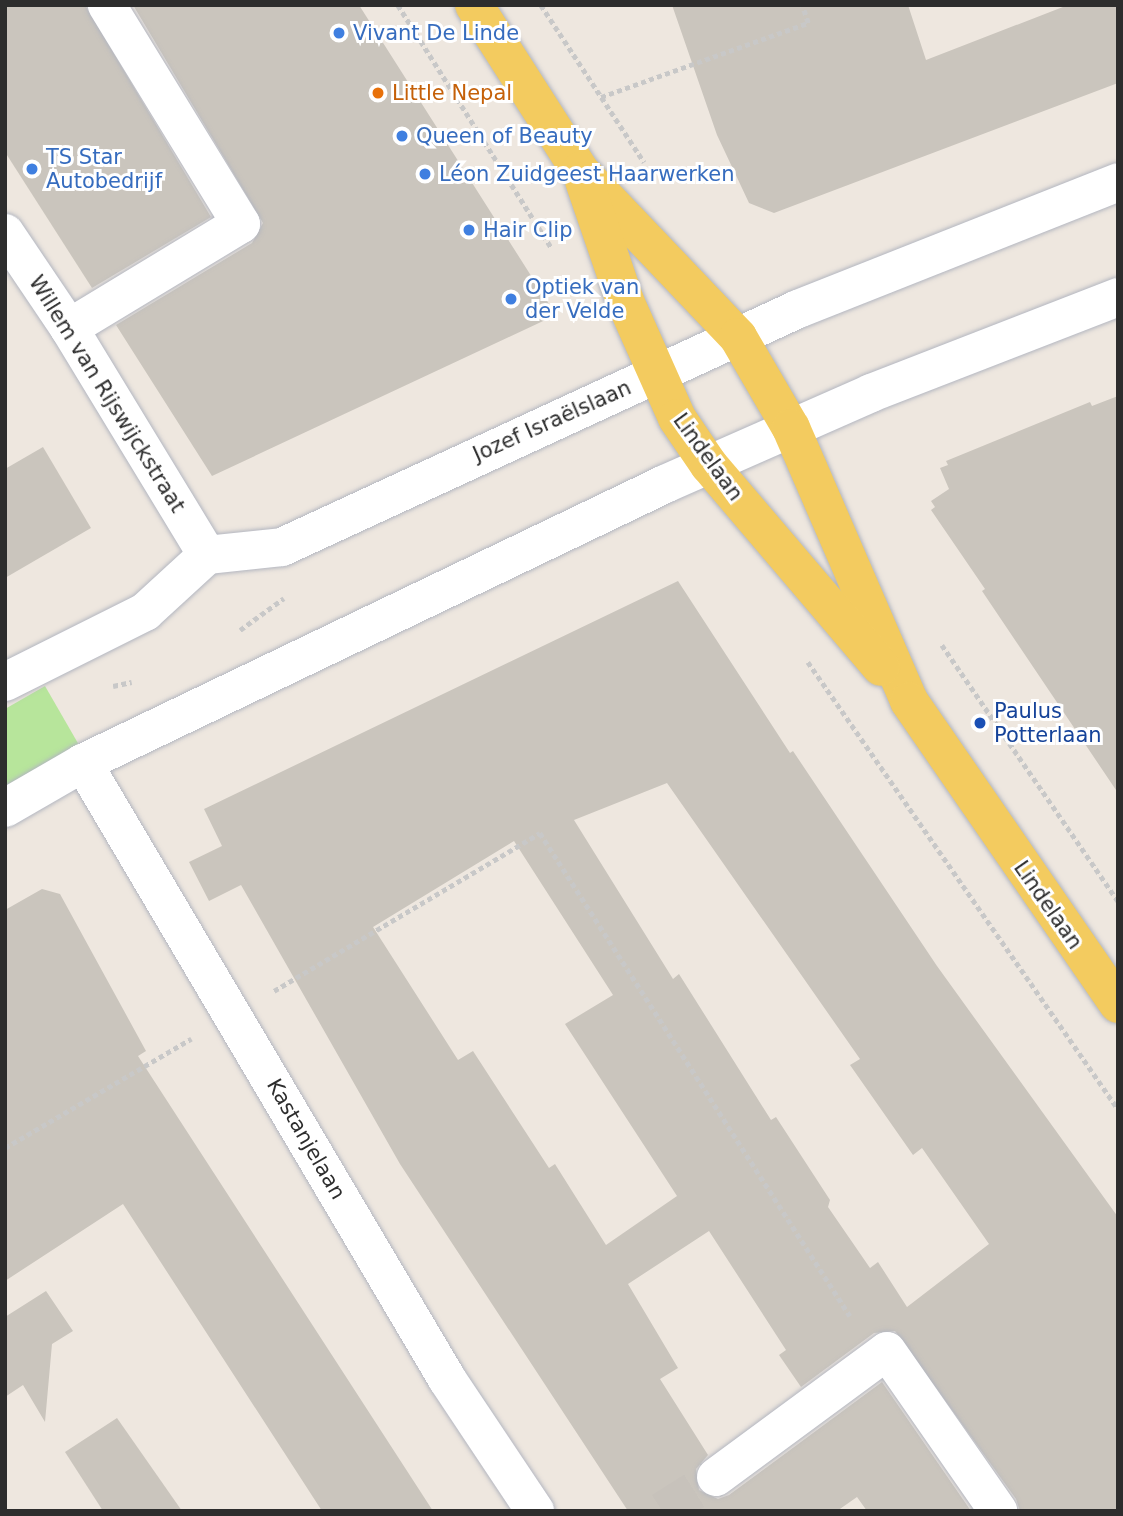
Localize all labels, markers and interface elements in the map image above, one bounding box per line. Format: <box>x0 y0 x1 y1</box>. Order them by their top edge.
place label: Vivant De Linde <box>353 20 519 46</box>
marker: Vivant De Linde <box>331 25 347 41</box>
place label: Little Nepal <box>392 80 512 106</box>
marker: Little Nepal <box>370 85 386 101</box>
place label: Queen of Beauty <box>416 123 593 149</box>
marker: Queen of Beauty <box>394 128 410 144</box>
place label: TS Star Autobedrijf <box>46 144 162 194</box>
marker: TS Star Autobedrijf <box>24 161 40 177</box>
place label: Léon Zuidgeest Haarwerken <box>439 161 734 187</box>
marker: Léon Zuidgeest Haarwerken <box>417 166 433 182</box>
place label: Hair Clip <box>483 217 572 243</box>
marker: Hair Clip <box>461 222 477 238</box>
street label: Willem van Rijswijckstraat <box>24 271 190 517</box>
place label: Optiek van der Velde <box>525 274 639 324</box>
marker: Optiek van der Velde <box>503 291 519 307</box>
street label: Jozef Israëlslaan <box>469 375 635 467</box>
street label: Lindelaan <box>668 408 748 506</box>
place label: Paulus Potterlaan <box>994 698 1102 748</box>
marker: Paulus Potterlaan <box>972 715 988 731</box>
street label: Lindelaan <box>1008 856 1088 954</box>
street label: Kastanjelaan <box>261 1074 351 1204</box>

